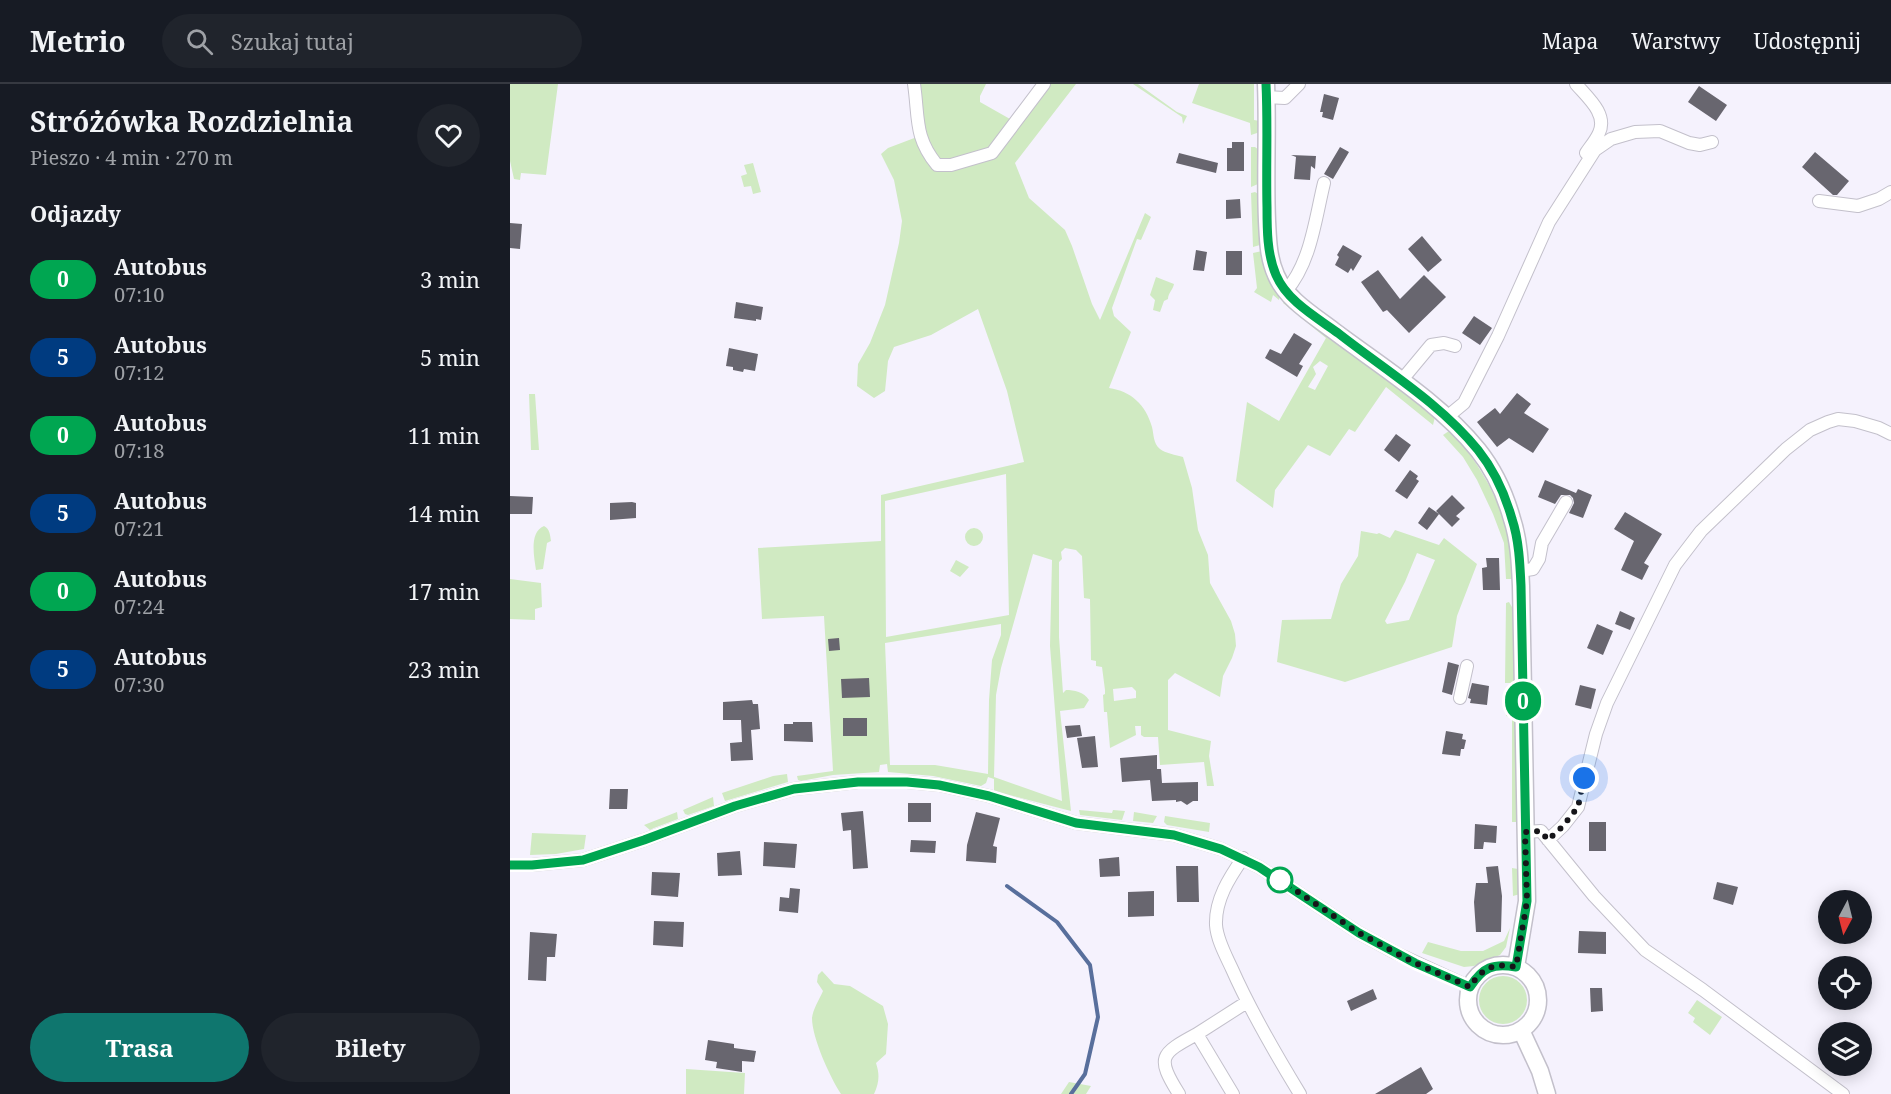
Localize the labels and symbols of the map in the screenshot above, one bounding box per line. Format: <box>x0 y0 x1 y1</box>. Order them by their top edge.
line badge: 0 <box>1504 682 1542 720</box>
your location <box>1569 763 1599 793</box>
unlabelled marker <box>1267 867 1293 893</box>
north arrow <box>1818 890 1872 944</box>

